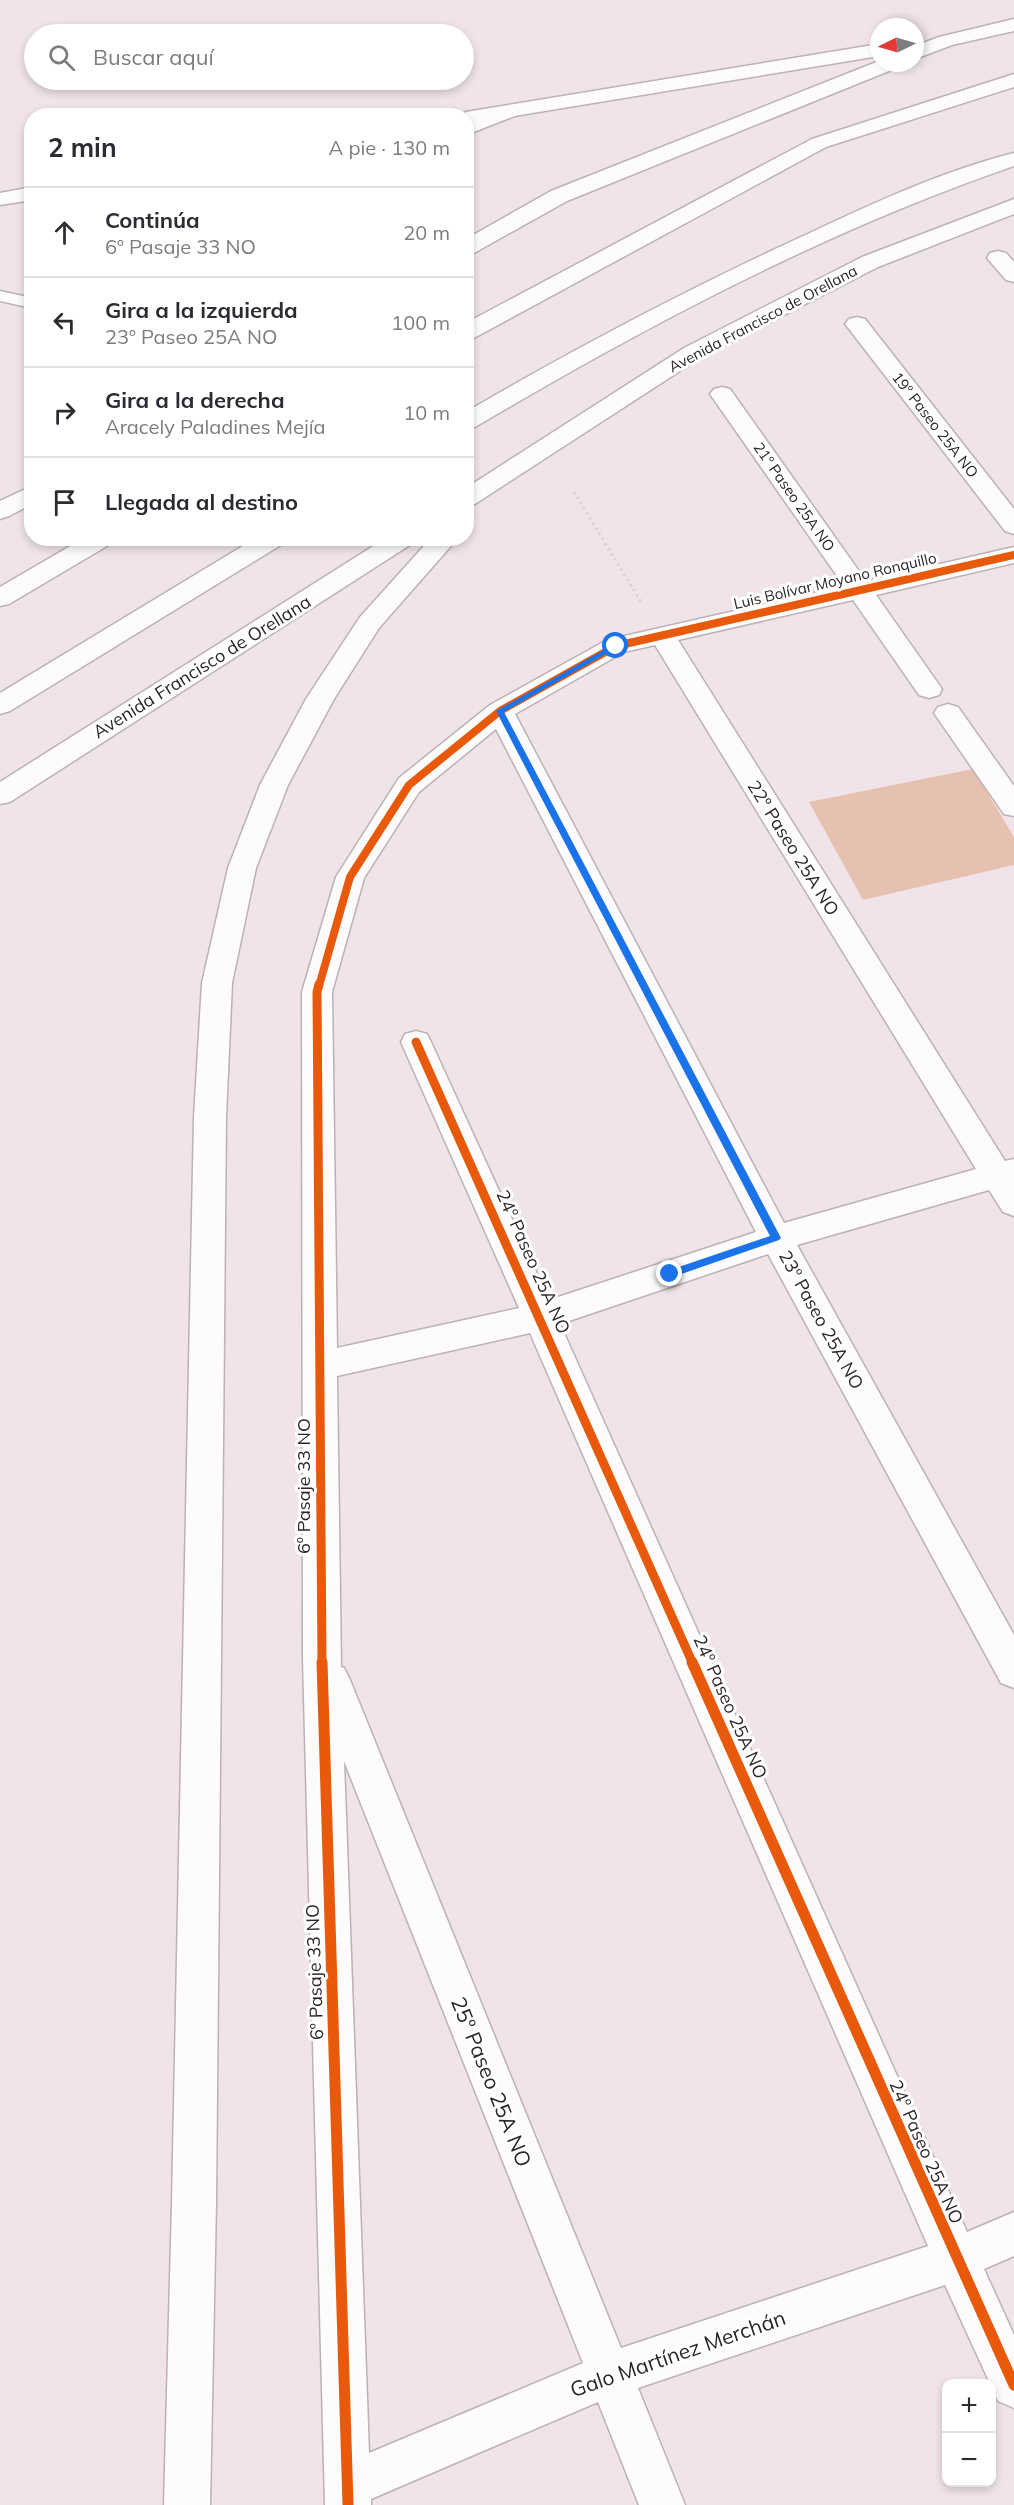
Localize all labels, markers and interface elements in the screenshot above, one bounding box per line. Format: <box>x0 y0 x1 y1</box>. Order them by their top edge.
north arrow <box>870 18 924 72</box>
search box <box>24 24 474 90</box>
icon: search <box>45 41 78 74</box>
text: Buscar aquí <box>93 43 214 71</box>
text: 2 min <box>48 131 117 164</box>
text: A pie · 130 m <box>329 135 450 160</box>
text: Continúa <box>105 206 200 234</box>
icon: ahead <box>48 216 81 249</box>
text: 20 m <box>403 220 450 245</box>
text: 6º Pasaje 33 NO <box>105 234 256 259</box>
street label: Avenida Francisco de Orellana <box>665 261 860 376</box>
text: Gira a la izquierda <box>105 296 298 324</box>
icon: left <box>48 306 81 339</box>
text: 100 m <box>391 310 450 335</box>
text: 23º Paseo 25A NO <box>105 324 277 349</box>
street label: 19º Paseo 25A NO <box>888 368 983 481</box>
text: Gira a la derecha <box>105 386 285 414</box>
icon: right <box>48 396 81 429</box>
text: 10 m <box>403 400 450 425</box>
text: Aracely Paladines Mejía <box>105 414 325 439</box>
street label: 21º Paseo 25A NO <box>750 438 839 555</box>
icon: arrive <box>48 486 81 519</box>
text: Llegada al destino <box>105 488 298 516</box>
street label: Luis Bolívar Moyano Ronquillo <box>732 548 938 613</box>
street label: Avenida Francisco de Orellana <box>88 590 315 743</box>
route start <box>602 632 628 658</box>
street label: 22º Paseo 25A NO <box>743 776 844 920</box>
street label: 24º Paseo 25A NO <box>491 1186 576 1337</box>
street label: 23º Paseo 25A NO <box>774 1246 869 1393</box>
route end <box>656 1260 682 1286</box>
street label: 6º Pasaje 33 NO <box>292 1418 315 1554</box>
street label: 24º Paseo 25A NO <box>688 1631 773 1782</box>
street label: 6º Pasaje 33 NO <box>301 1904 328 2040</box>
street label: 25º Paseo 25A NO <box>446 1993 538 2170</box>
street label: 24º Paseo 25A NO <box>884 2076 969 2227</box>
street label: Galo Martínez Merchán <box>567 2304 789 2402</box>
map controls <box>942 2379 996 2487</box>
button: + <box>942 2379 996 2433</box>
button: − <box>942 2433 996 2487</box>

